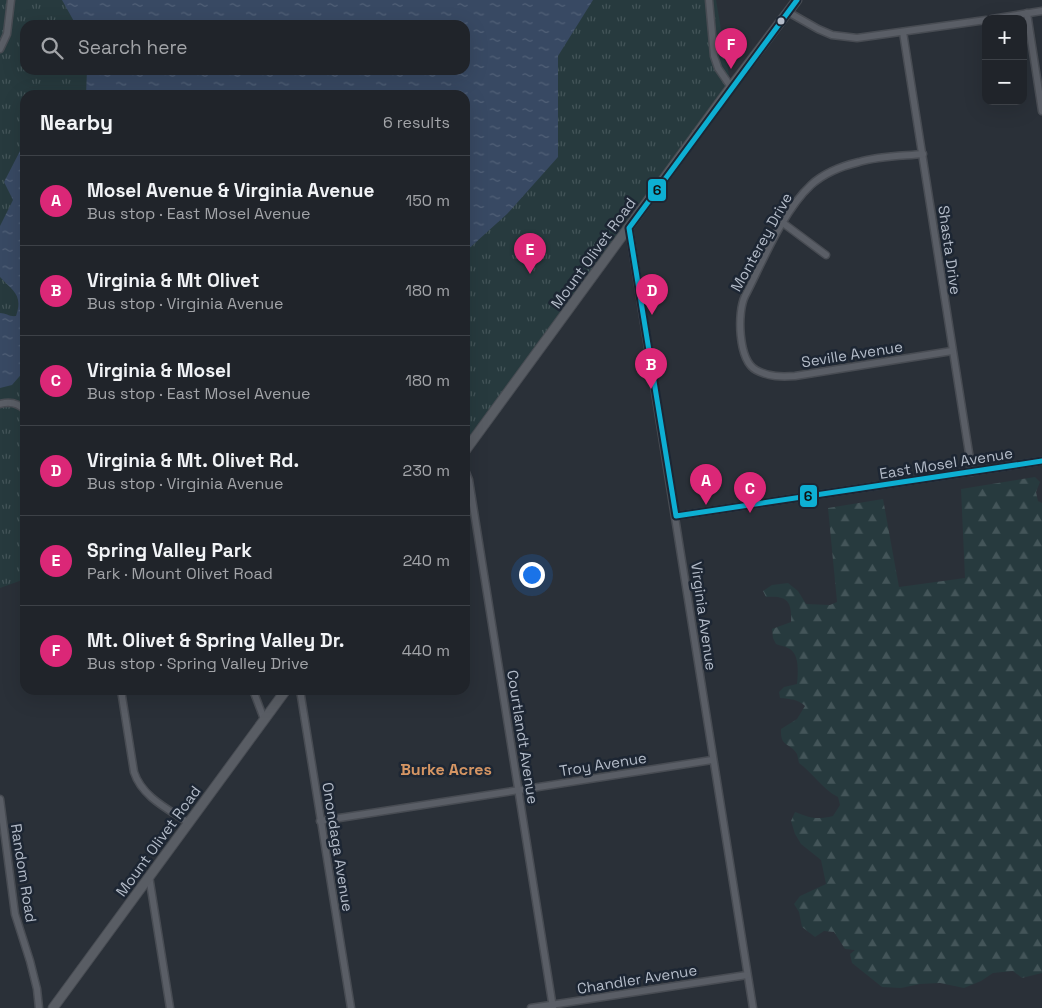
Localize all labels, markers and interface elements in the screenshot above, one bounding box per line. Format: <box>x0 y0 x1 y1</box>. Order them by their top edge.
map controls <box>982 15 1027 105</box>
button: + <box>982 15 1027 60</box>
unlabelled marker <box>776 16 786 26</box>
search box <box>20 20 470 75</box>
pin: F <box>715 28 747 69</box>
icon: search <box>38 34 66 62</box>
text: Search here <box>78 35 188 60</box>
button: − <box>982 60 1027 105</box>
text: Nearby <box>40 109 113 136</box>
text: 6 results <box>383 112 450 133</box>
text: Mosel Avenue & Virginia Avenue <box>87 178 374 203</box>
line badge: 6 <box>647 178 667 202</box>
text: 6 <box>653 181 662 199</box>
street label: Monterey Drive <box>726 189 796 295</box>
text: A <box>51 190 61 211</box>
text: 150 m <box>406 190 450 211</box>
street label: Mount Olivet Road <box>546 194 640 312</box>
text: Bus stop · East Mosel Avenue <box>87 203 310 224</box>
street label: Shasta Drive <box>934 204 966 296</box>
pin: E <box>514 233 546 274</box>
text: Virginia & Mt Olivet <box>87 268 259 293</box>
pin: D <box>636 274 668 315</box>
text: B <box>51 280 61 301</box>
text: 180 m <box>405 280 450 301</box>
text: Bus stop · Virginia Avenue <box>87 293 284 314</box>
street label: Seville Avenue <box>800 337 904 371</box>
pin: B <box>635 348 667 389</box>
text: Virginia & Mosel <box>87 358 231 383</box>
text: C <box>51 370 61 391</box>
text: 180 m <box>405 370 450 391</box>
text: Bus stop · East Mosel Avenue <box>87 383 310 404</box>
street label: East Mosel Avenue <box>878 443 1014 483</box>
text: Virginia & Mt. Olivet Rd. <box>87 448 299 473</box>
text: D <box>51 460 61 481</box>
text: 230 m <box>403 460 450 481</box>
pin: A <box>690 464 722 505</box>
pin: C <box>734 472 766 513</box>
text: Bus stop · Virginia Avenue <box>87 473 284 494</box>
line badge: 6 <box>799 484 818 508</box>
text: 6 <box>804 487 813 505</box>
text: Spring Valley Park <box>87 538 252 563</box>
text: E <box>52 550 60 571</box>
text: 240 m <box>403 550 450 571</box>
street label: Virginia Avenue <box>687 560 721 672</box>
your location <box>519 562 545 588</box>
text: Park · Mount Olivet Road <box>87 563 273 584</box>
text: Mt. Olivet & Spring Valley Dr. <box>87 628 344 653</box>
text: F <box>52 640 60 661</box>
text: 440 m <box>402 640 450 661</box>
text: Bus stop · Spring Valley Drive <box>87 653 309 674</box>
street label: Courtlandt Avenue <box>503 669 543 805</box>
street label: Troy Avenue <box>558 748 648 780</box>
district label: Burke Acres <box>400 759 492 780</box>
street label: Onondaga Avenue <box>318 781 358 913</box>
street label: Mount Olivet Road <box>111 782 205 900</box>
street label: Random Road <box>7 822 41 924</box>
street label: Chandler Avenue <box>576 960 698 998</box>

